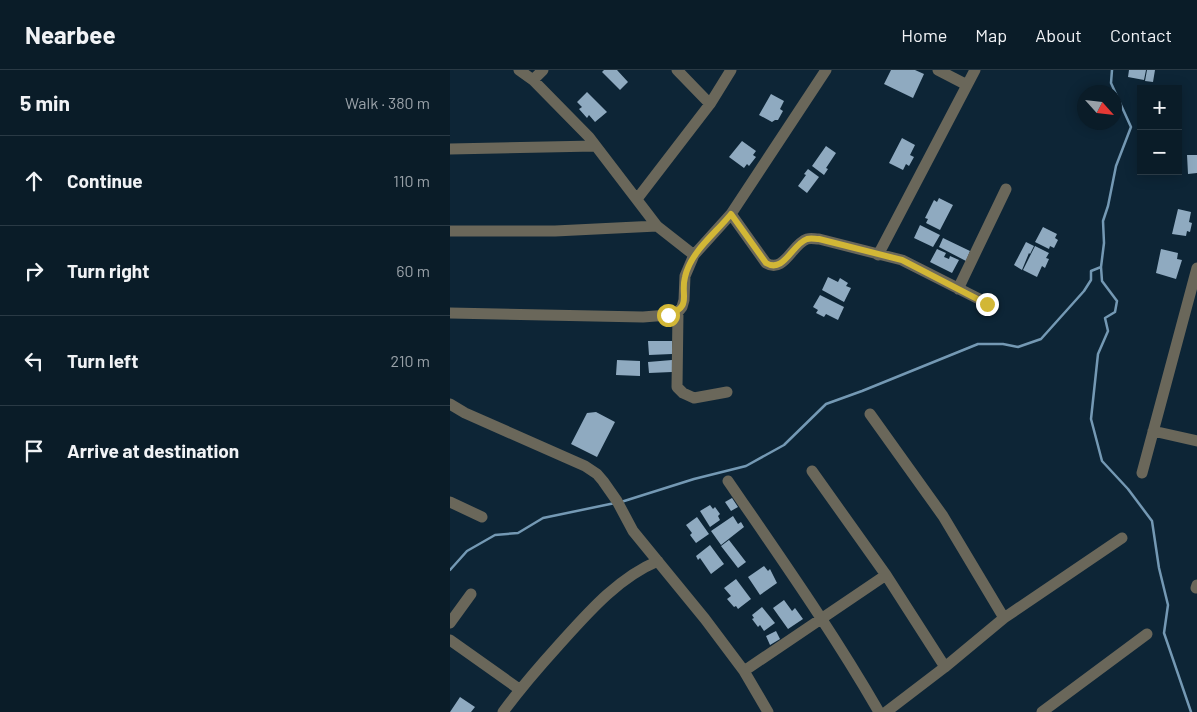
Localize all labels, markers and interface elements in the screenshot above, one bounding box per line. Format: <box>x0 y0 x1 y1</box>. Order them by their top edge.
text: Nearbee <box>25 20 116 49</box>
text: Home <box>901 24 947 46</box>
text: Map <box>975 24 1007 46</box>
text: About <box>1035 24 1082 46</box>
text: Contact <box>1110 24 1172 46</box>
north arrow <box>1077 85 1122 130</box>
map controls <box>1137 85 1182 175</box>
button: + <box>1137 85 1182 130</box>
text: 5 min <box>20 90 70 115</box>
text: Walk · 380 m <box>345 93 430 112</box>
button: − <box>1137 130 1182 175</box>
icon: ahead <box>20 167 48 195</box>
text: Continue <box>67 169 143 192</box>
text: 110 m <box>393 171 430 190</box>
icon: right <box>20 257 48 285</box>
text: Turn right <box>67 259 149 282</box>
text: 60 m <box>396 261 430 280</box>
route end <box>976 293 999 316</box>
route start <box>657 304 680 327</box>
icon: left <box>20 347 48 375</box>
text: Turn left <box>67 349 138 372</box>
text: 210 m <box>391 351 430 370</box>
icon: arrive <box>20 437 48 465</box>
text: Arrive at destination <box>67 439 239 462</box>

